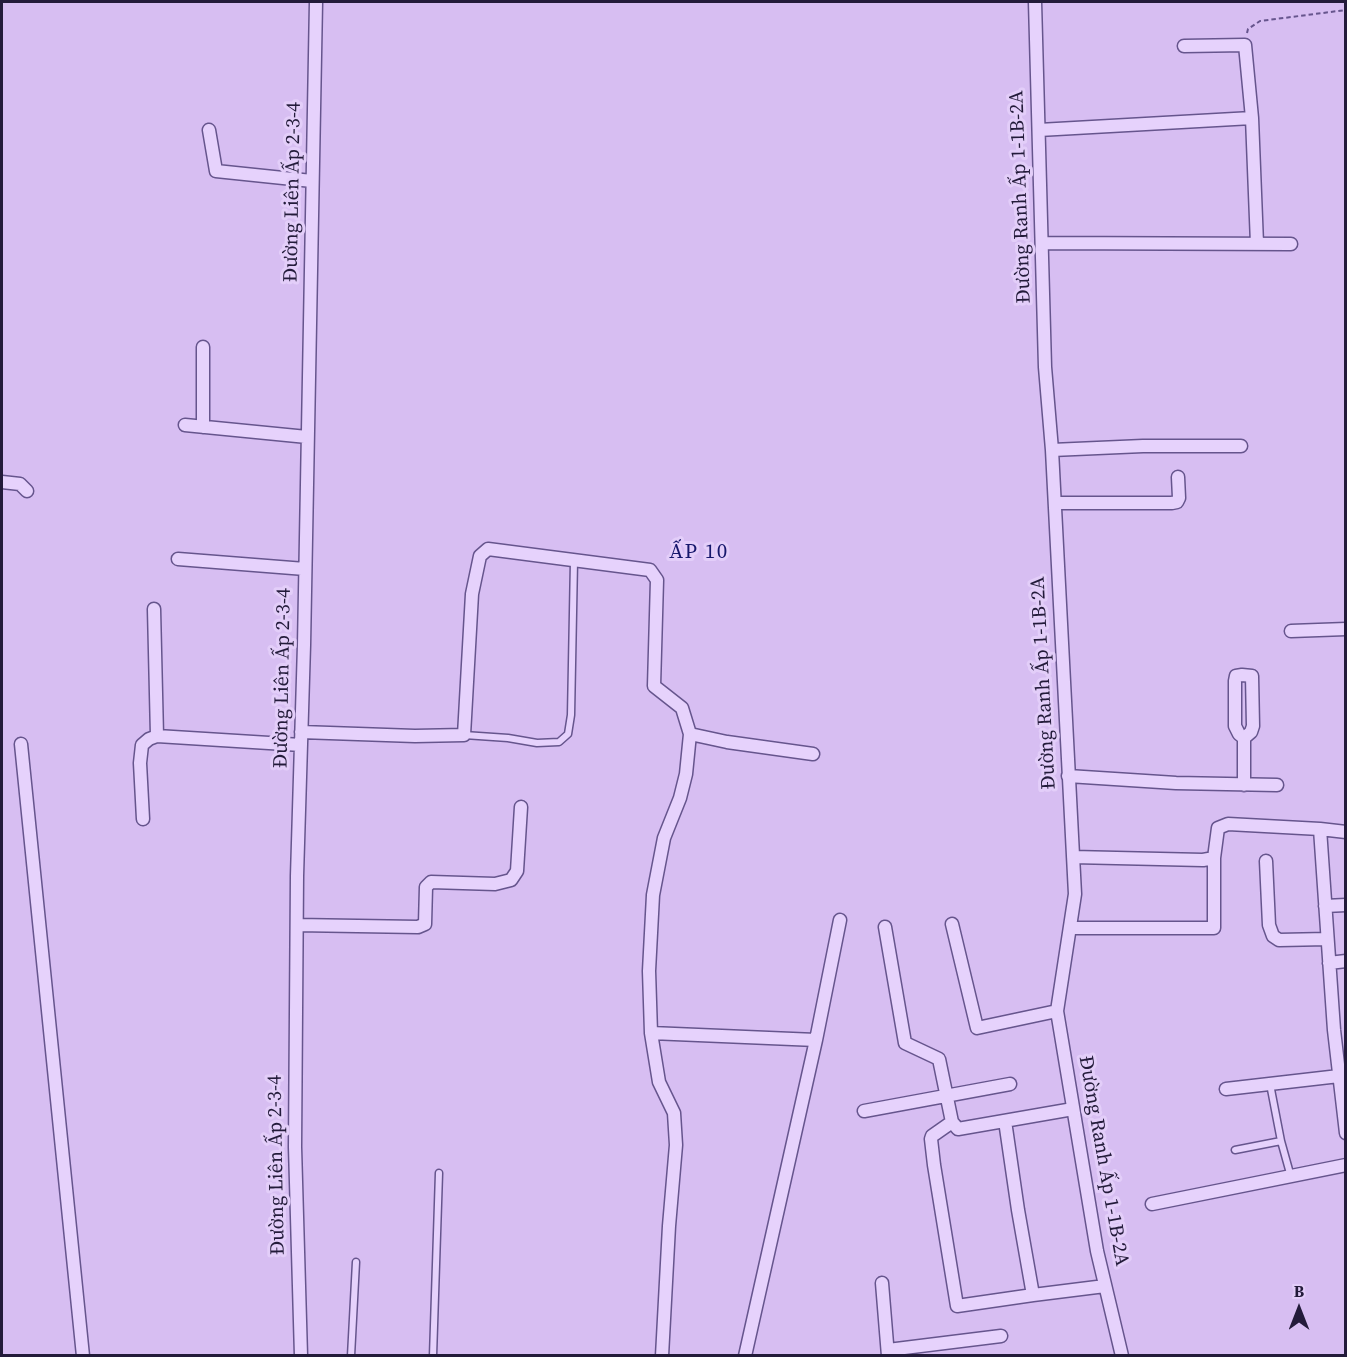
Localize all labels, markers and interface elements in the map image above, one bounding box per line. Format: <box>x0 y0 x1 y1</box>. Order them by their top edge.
street label: Đường Ranh Ấp 1-1B-2A <box>1005 90 1037 304</box>
street label: Đường Liên Ấp 2-3-4 <box>279 102 307 282</box>
district label: ẤP 10 <box>669 540 729 566</box>
street label: Đường Ranh Ấp 1-1B-2A <box>1026 576 1062 790</box>
street label: Đường Liên Ấp 2-3-4 <box>269 588 297 768</box>
street label: Đường Ranh Ấp 1-1B-2A <box>1073 1054 1133 1268</box>
street label: Đường Liên Ấp 2-3-4 <box>263 1075 291 1255</box>
north arrow <box>1269 1279 1329 1339</box>
text: B <box>1294 1280 1304 1302</box>

